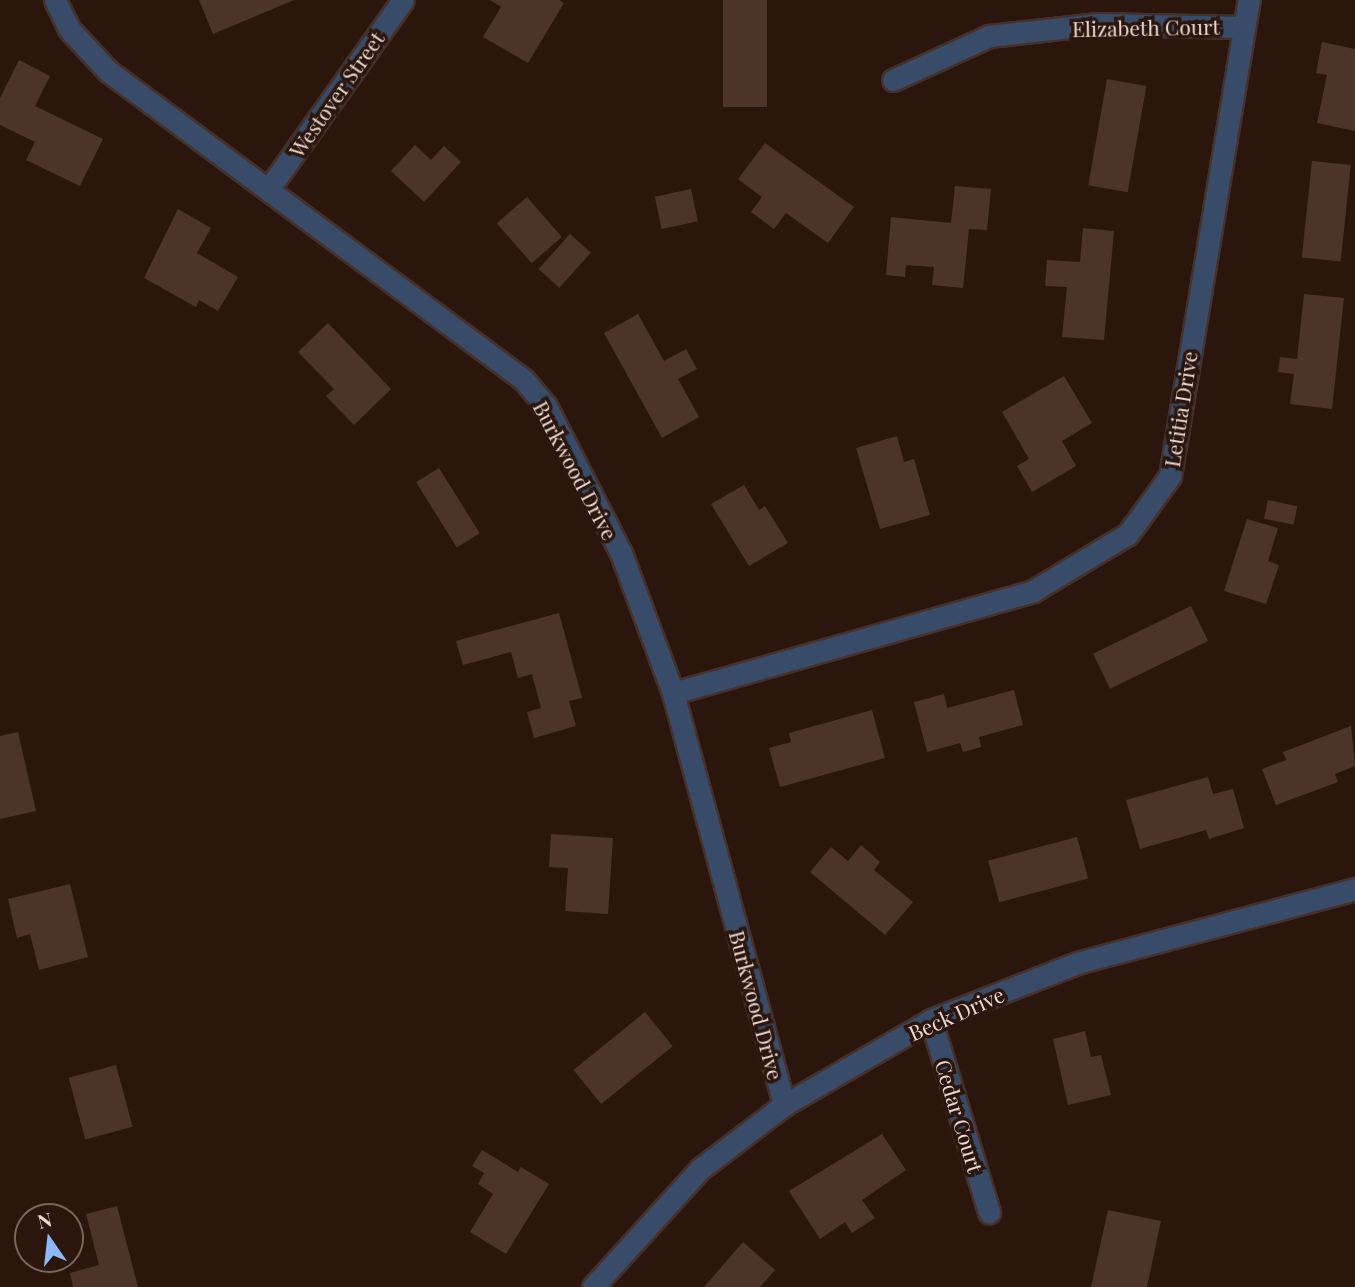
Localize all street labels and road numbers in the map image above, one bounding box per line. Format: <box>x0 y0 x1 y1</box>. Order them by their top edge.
street label: Elizabeth Court <box>1072 13 1220 41</box>
street label: Westover Street <box>283 26 389 162</box>
street label: Letitia Drive <box>1158 349 1202 469</box>
street label: Burkwood Drive <box>529 396 623 544</box>
street label: Burkwood Drive <box>725 928 789 1082</box>
street label: Beck Drive <box>904 981 1008 1045</box>
street label: Cedar Court <box>931 1056 989 1176</box>

